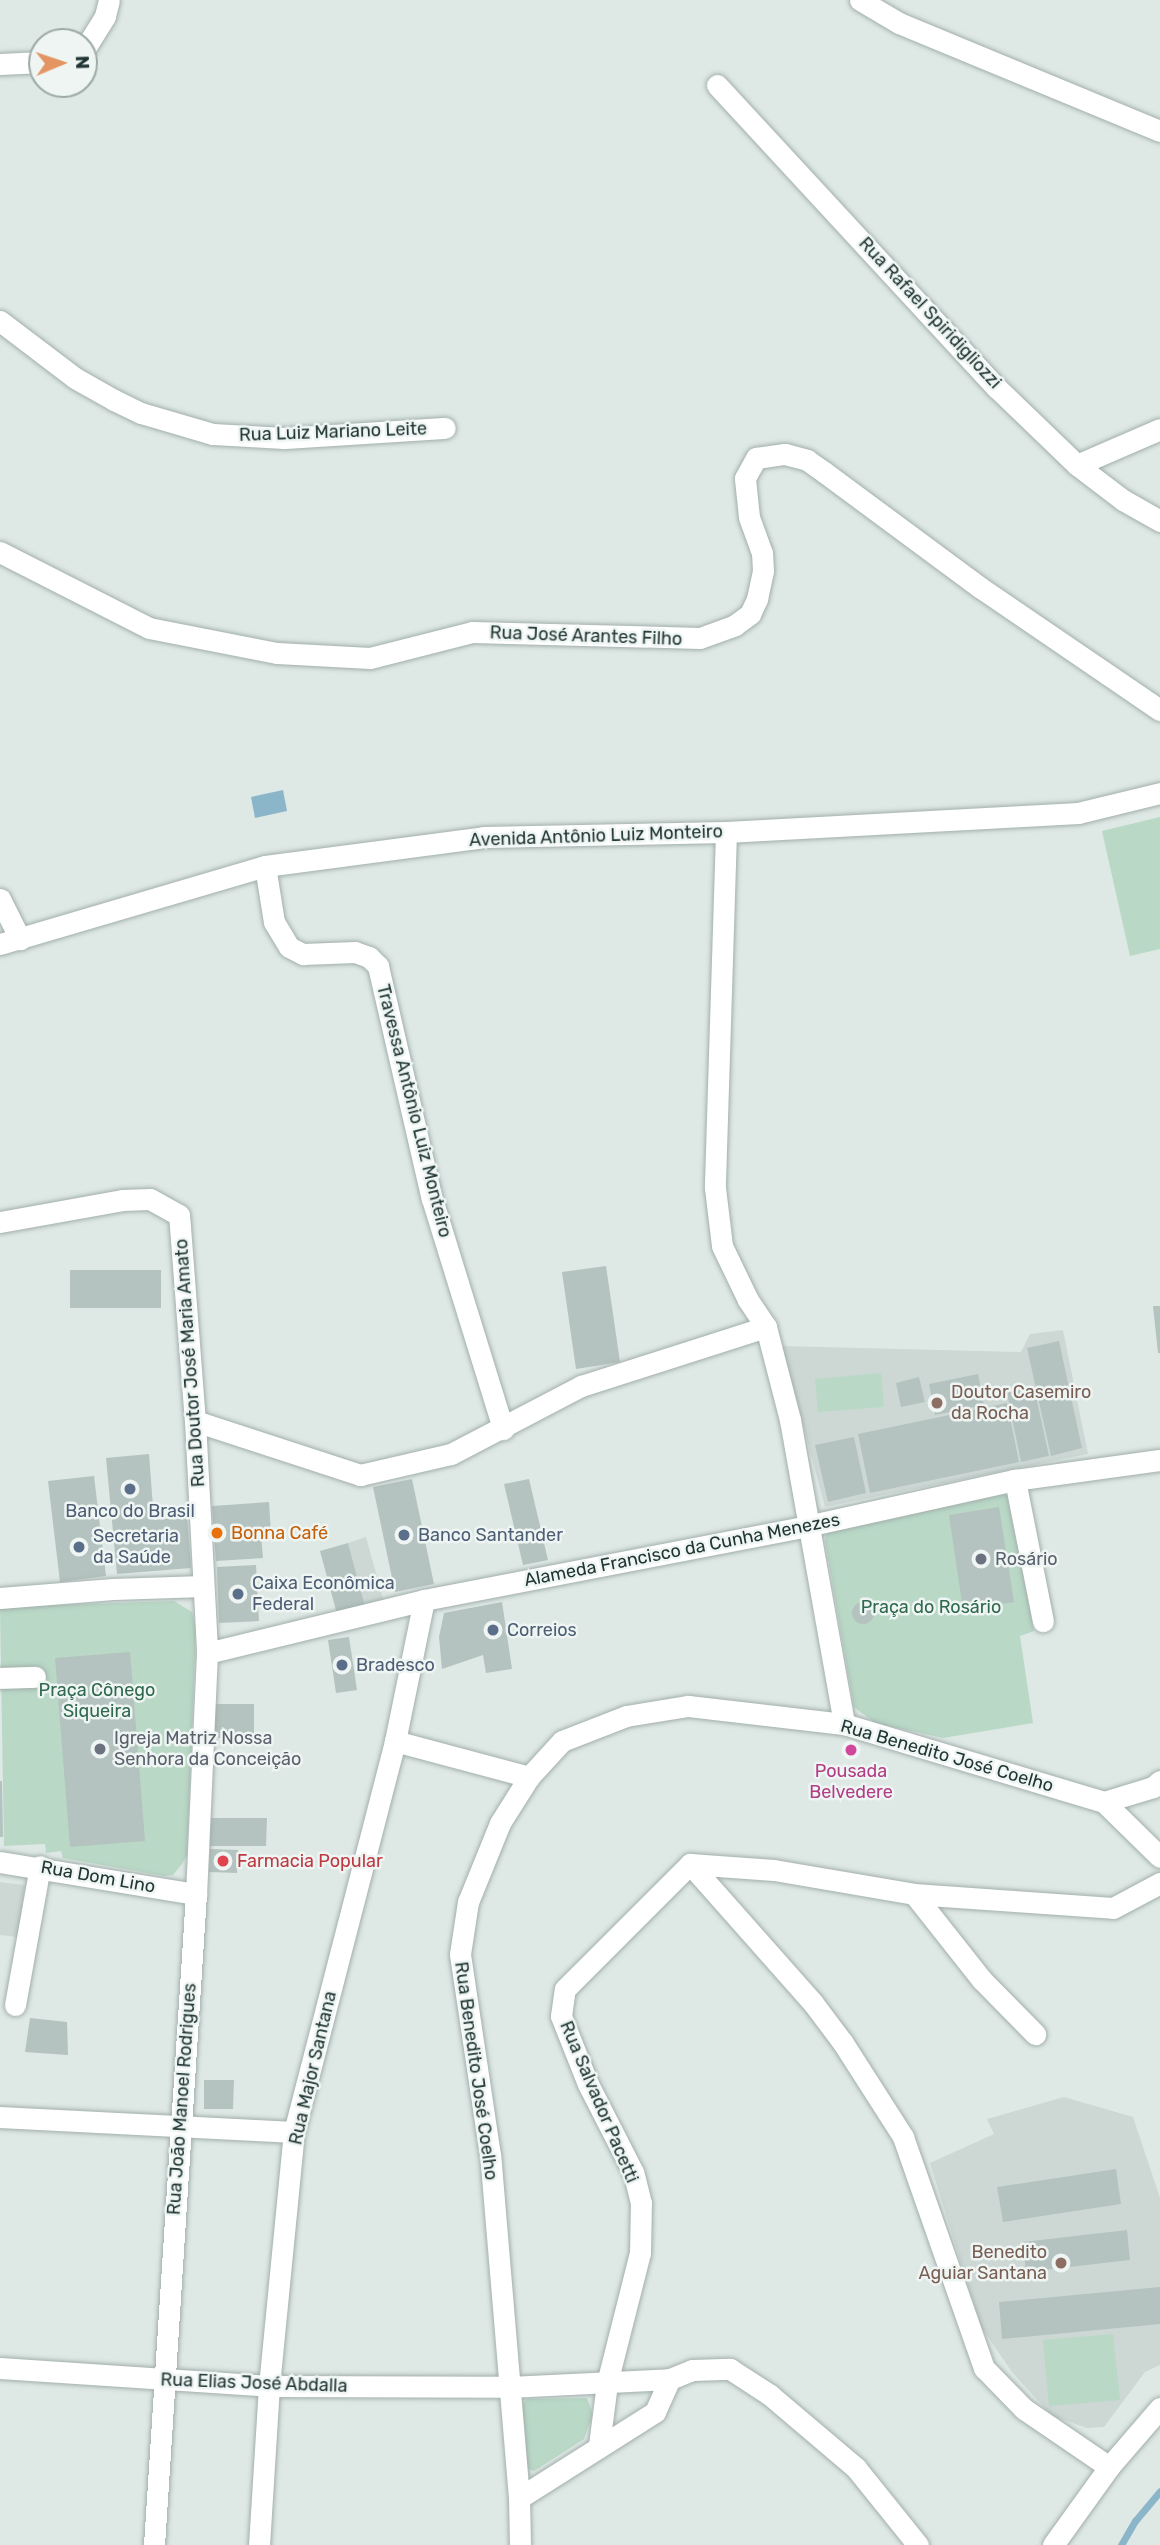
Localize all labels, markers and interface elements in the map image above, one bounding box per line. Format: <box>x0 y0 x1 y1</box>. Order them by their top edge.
north arrow <box>28 28 98 98</box>
text: N <box>71 55 94 70</box>
street label: Rua Rafael Spiridigliozzi <box>854 233 1006 393</box>
street label: Rua Luiz Mariano Leite <box>239 418 427 446</box>
street label: Rua José Arantes Filho <box>489 622 683 650</box>
street label: Avenida Antônio Luiz Monteiro <box>469 821 723 851</box>
street label: Travessa Antônio Luiz Monteiro <box>372 982 456 1240</box>
street label: Rua Doutor José Maria Amato <box>171 1238 209 1488</box>
place label: Doutor Casemiro da Rocha <box>951 1382 1092 1424</box>
marker: Doutor Casemiro da Rocha <box>929 1395 945 1411</box>
marker: Banco do Brasil <box>122 1481 138 1497</box>
place label: Banco do Brasil <box>65 1500 195 1522</box>
street label: Alameda Francisco da Cunha Menezes <box>522 1509 842 1591</box>
place label: Bonna Café <box>231 1522 328 1544</box>
place label: Banco Santander <box>418 1524 563 1546</box>
marker: Bonna Café <box>209 1525 225 1541</box>
place label: Secretaria da Saúde <box>93 1526 179 1568</box>
marker: Banco Santander <box>396 1527 412 1543</box>
marker: Secretaria da Saúde <box>71 1539 87 1555</box>
place label: Rosário <box>995 1548 1058 1570</box>
marker: Rosário <box>973 1551 989 1567</box>
place label: Caixa Econômica Federal <box>252 1573 395 1616</box>
marker: Caixa Econômica Federal <box>230 1586 246 1602</box>
park label: Praça do Rosário <box>861 1596 1001 1618</box>
place label: Correios <box>507 1619 577 1641</box>
marker: Correios <box>485 1622 501 1638</box>
place label: Bradesco <box>356 1654 435 1676</box>
marker: Bradesco <box>334 1657 350 1673</box>
park label: Praça Cônego Siqueira <box>39 1680 155 1722</box>
street label: Rua Benedito José Coelho <box>838 1715 1056 1797</box>
place label: Igreja Matriz Nossa Senhora da Conceição <box>114 1728 301 1770</box>
marker: Igreja Matriz Nossa Senhora da Conceição <box>92 1741 108 1757</box>
marker: Pousada Belvedere <box>843 1742 859 1758</box>
place label: Pousada Belvedere <box>809 1761 893 1803</box>
place label: Farmacia Popular <box>237 1850 383 1872</box>
marker: Farmacia Popular <box>215 1853 231 1869</box>
street label: Rua Dom Lino <box>39 1856 157 1898</box>
street label: Rua Benedito José Coelho <box>450 1960 502 2182</box>
street label: Rua João Manoel Rodrigues <box>163 1982 201 2216</box>
street label: Rua Major Santana <box>285 1989 341 2147</box>
street label: Rua Salvador Pacetti <box>555 2018 643 2186</box>
place label: Benedito Aguiar Santana <box>918 2242 1047 2284</box>
marker: Benedito Aguiar Santana <box>1053 2255 1069 2271</box>
street label: Rua Elias José Abdalla <box>160 2369 348 2397</box>

